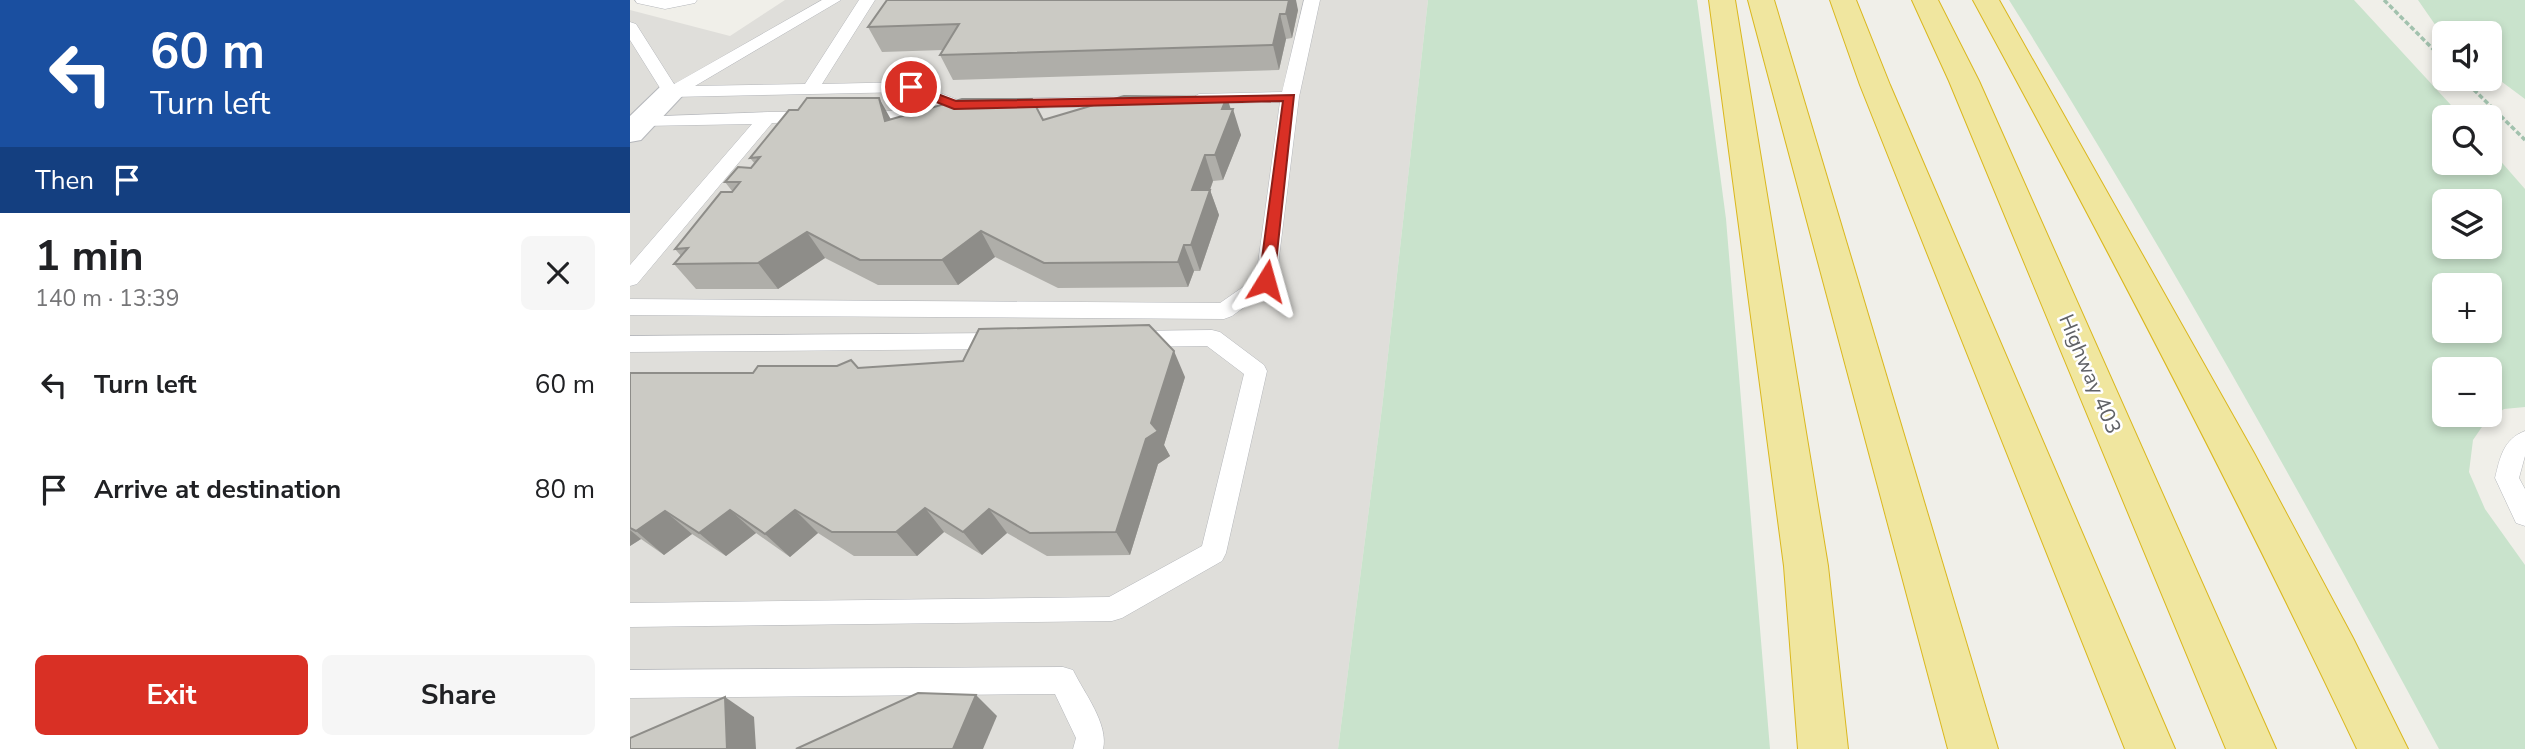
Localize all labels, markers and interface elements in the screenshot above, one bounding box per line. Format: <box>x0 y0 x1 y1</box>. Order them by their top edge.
text: 60 m <box>150 18 265 85</box>
map controls <box>2432 21 2502 427</box>
button: sound <box>2432 21 2502 91</box>
icon: left <box>35 28 126 119</box>
pin <box>881 57 941 117</box>
icon: arrive <box>892 68 930 106</box>
text: Turn left <box>150 82 270 125</box>
button: search <box>2432 105 2502 175</box>
icon: arrive <box>108 161 146 199</box>
text: Then <box>35 163 94 198</box>
button: layers <box>2432 189 2502 259</box>
text: 1 min <box>35 228 144 285</box>
button: close <box>521 236 595 310</box>
position arrow <box>1229 244 1303 318</box>
button: + <box>2432 273 2502 343</box>
text: 140 m · 13:39 <box>35 283 180 314</box>
street label: Highway 403 <box>2052 310 2128 438</box>
button: − <box>2432 357 2502 427</box>
icon: left <box>35 366 73 404</box>
text: Turn left <box>94 367 197 402</box>
text: 60 m <box>535 367 595 402</box>
icon: arrive <box>35 471 73 509</box>
text: Arrive at destination <box>94 472 341 507</box>
text: 80 m <box>535 472 595 507</box>
button: Exit <box>35 655 308 735</box>
button: Share <box>322 655 595 735</box>

